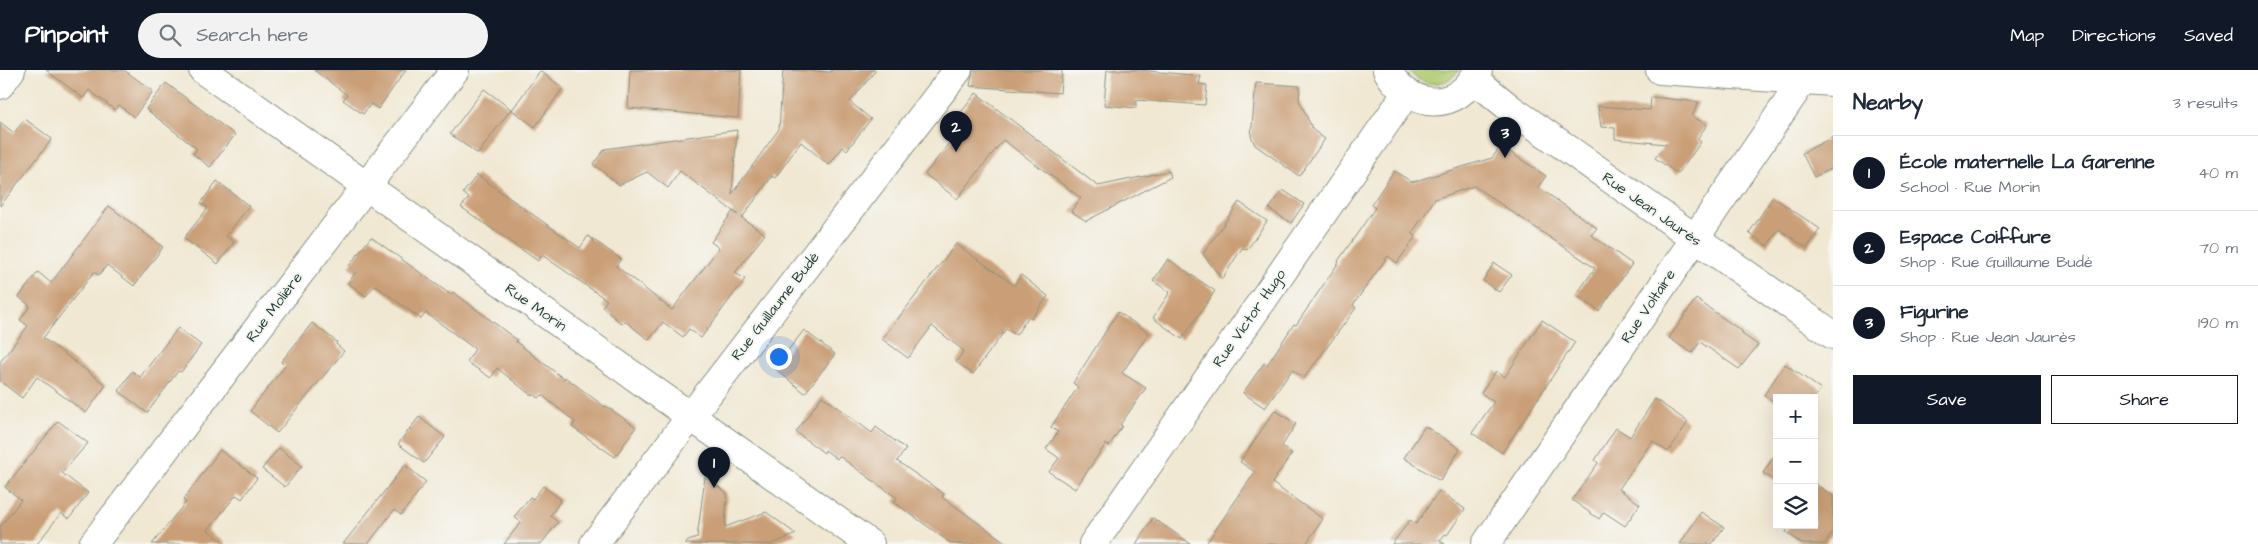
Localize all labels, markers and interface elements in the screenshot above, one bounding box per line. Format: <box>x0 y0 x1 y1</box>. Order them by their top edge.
search box <box>138 13 488 58</box>
text: Pinpoint <box>25 18 108 52</box>
icon: search <box>156 21 184 49</box>
text: Search here <box>196 22 308 49</box>
text: Map <box>2010 23 2044 48</box>
text: Directions <box>2072 23 2156 48</box>
text: Saved <box>2184 23 2233 48</box>
text: Nearby <box>1853 88 1923 117</box>
text: 3 results <box>2173 92 2238 114</box>
pin: 2 <box>940 111 972 152</box>
pin: 3 <box>1489 117 1521 158</box>
text: École maternelle La Garenne <box>1900 149 2155 176</box>
text: 1 <box>1868 162 1870 184</box>
text: 40 m <box>2198 162 2238 184</box>
street label: Rue Jean Jaurès <box>1598 167 1706 252</box>
text: School · Rue Morin <box>1900 176 2040 198</box>
text: Espace Coiffure <box>1900 224 2051 251</box>
text: 2 <box>1864 237 1874 259</box>
text: 70 m <box>2199 237 2238 259</box>
street label: Rue Guillaume Budé <box>726 248 824 365</box>
text: Shop · Rue Guillaume Budé <box>1900 251 2093 273</box>
street label: Rue Victor Hugo <box>1208 265 1292 372</box>
street label: Rue Voltaire <box>1616 265 1681 347</box>
street label: Rue Molière <box>241 268 308 347</box>
street label: Rue Morin <box>500 278 571 337</box>
text: Figurine <box>1900 299 1969 326</box>
text: 3 <box>1865 312 1873 334</box>
text: 190 m <box>2198 312 2238 334</box>
text: Shop · Rue Jean Jaurès <box>1900 326 2076 348</box>
your location <box>766 344 792 370</box>
button: Save <box>1853 375 2041 424</box>
button: Share <box>2051 375 2238 424</box>
map controls <box>1773 394 1818 529</box>
button: + <box>1773 394 1818 439</box>
button: − <box>1773 439 1818 484</box>
pin: 1 <box>698 447 730 488</box>
button: layers <box>1773 484 1818 529</box>

